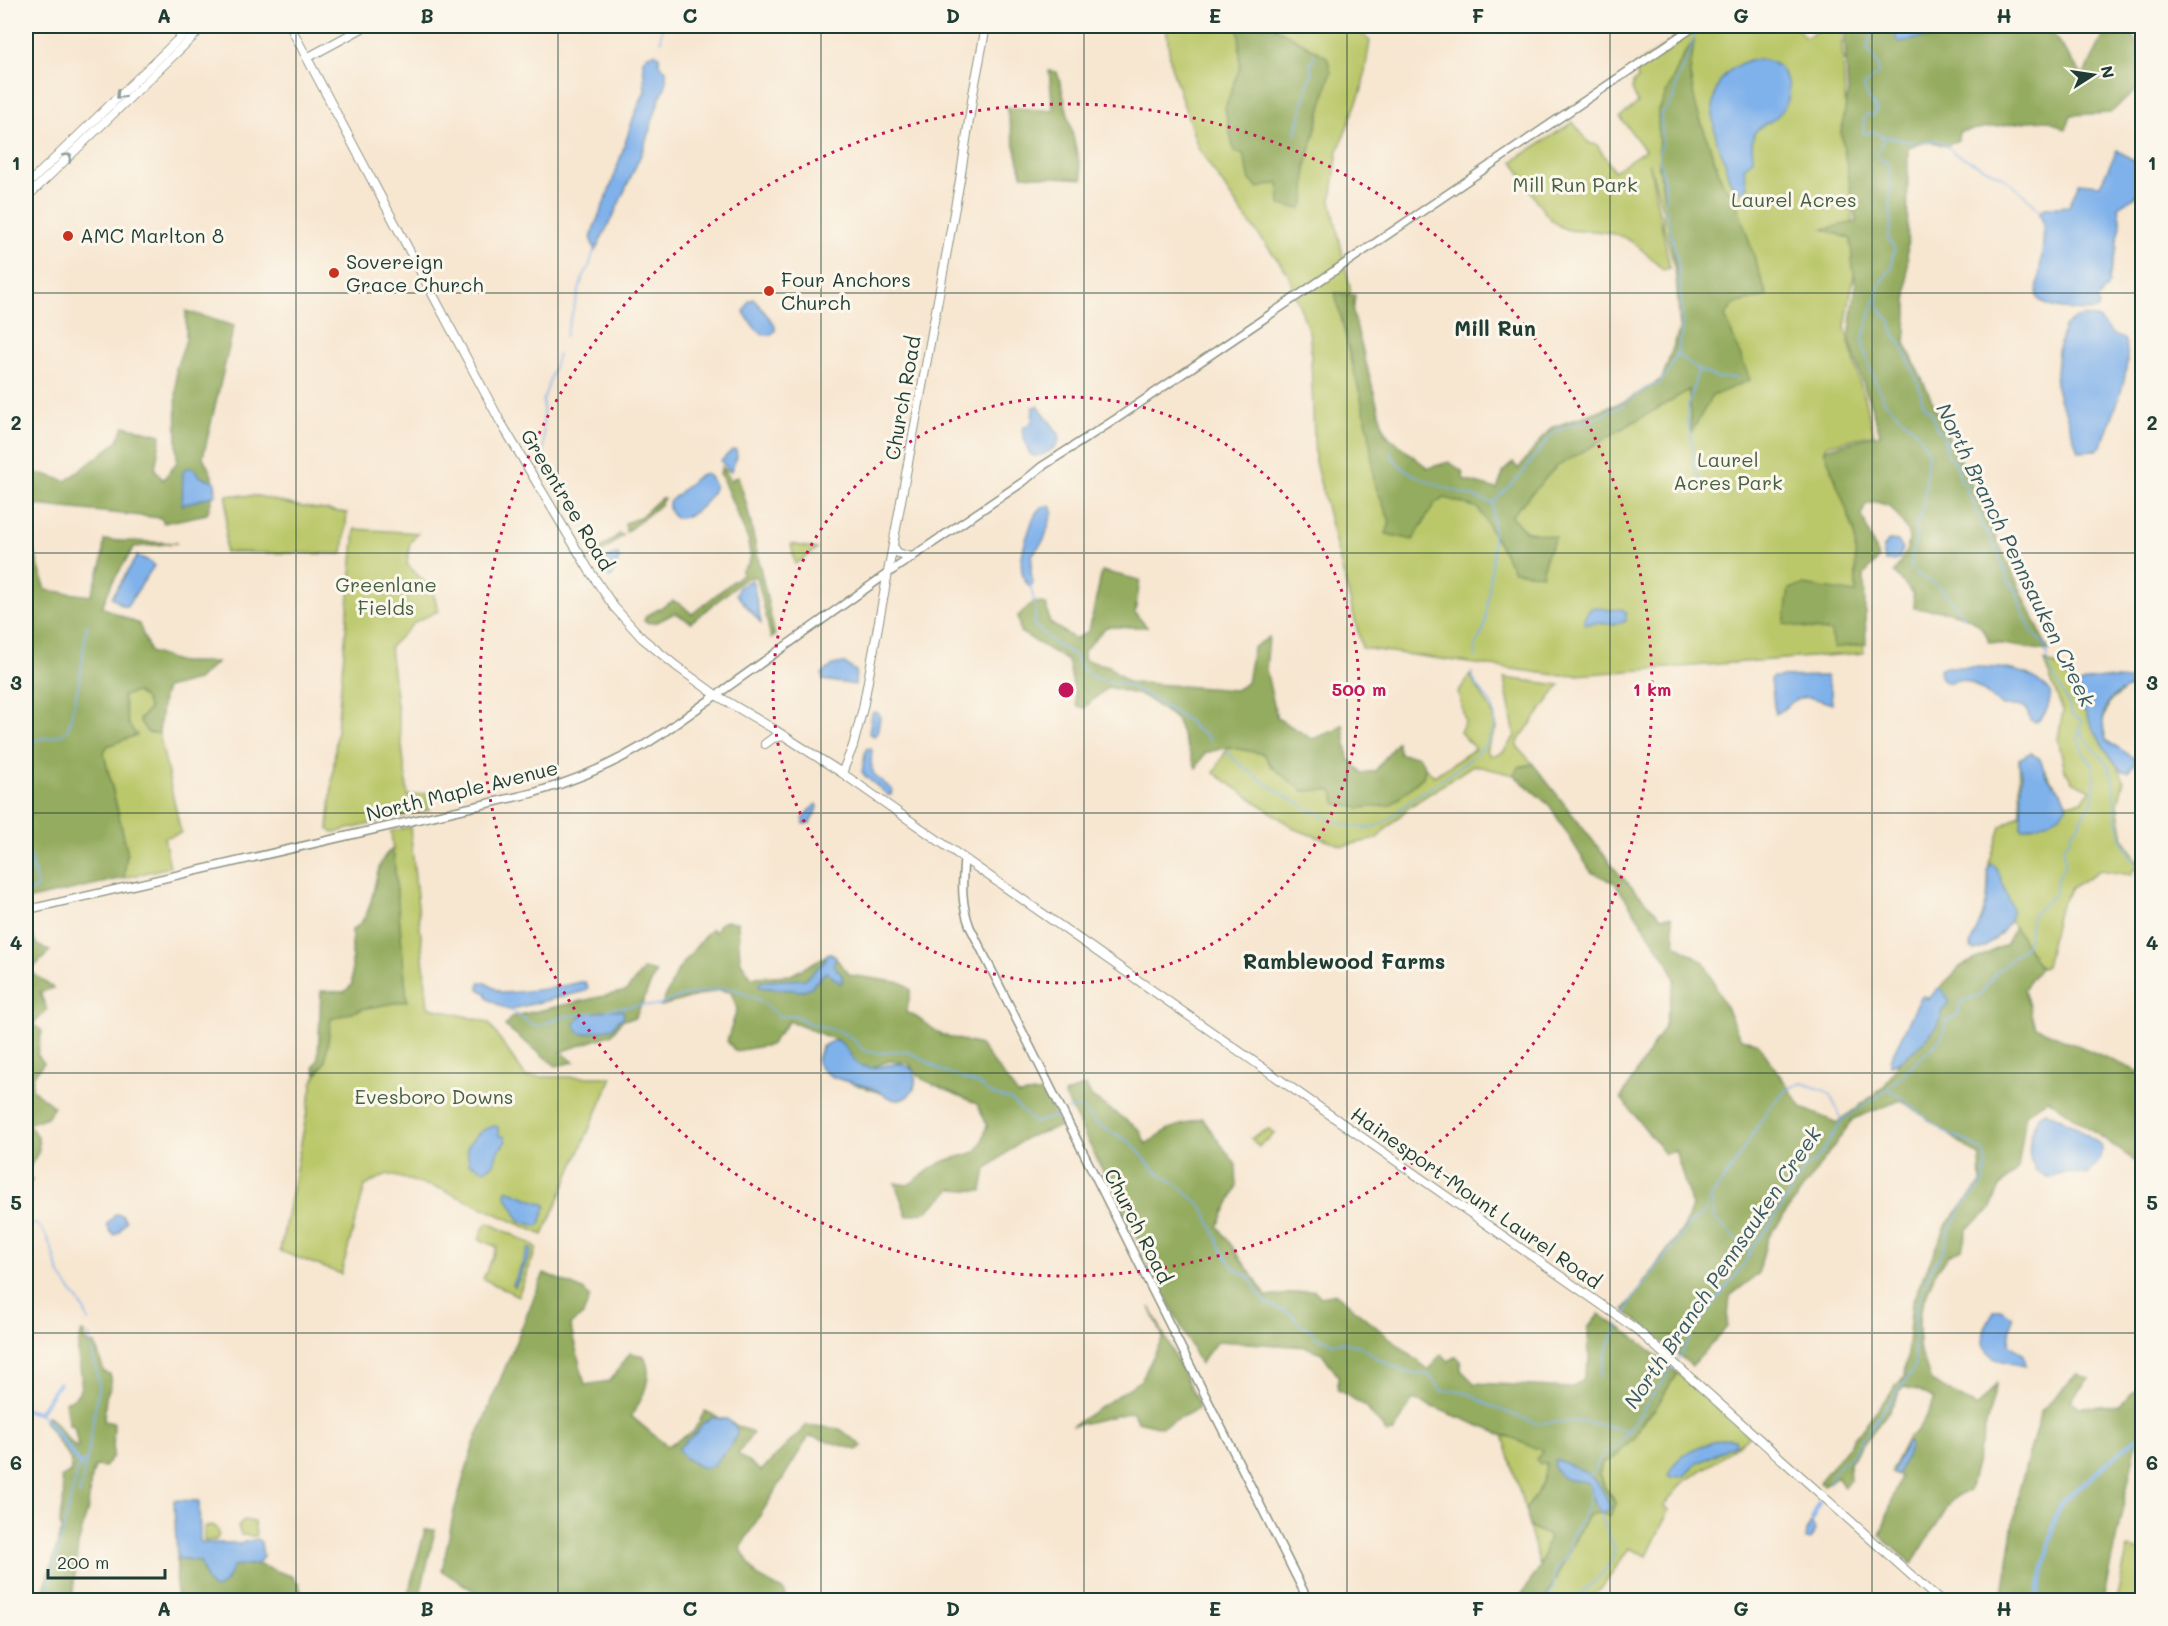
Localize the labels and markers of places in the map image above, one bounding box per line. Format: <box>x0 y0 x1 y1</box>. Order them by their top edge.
place label: AMC Marlton 8 <box>80 222 224 248</box>
marker: AMC Marlton 8 <box>61 229 75 243</box>
place label: Sovereign Grace Church <box>346 248 483 297</box>
marker: Sovereign Grace Church <box>327 266 341 280</box>
place label: Four Anchors Church <box>781 266 911 315</box>
marker: Four Anchors Church <box>762 284 776 298</box>
centre of rings <box>1056 680 1076 700</box>

